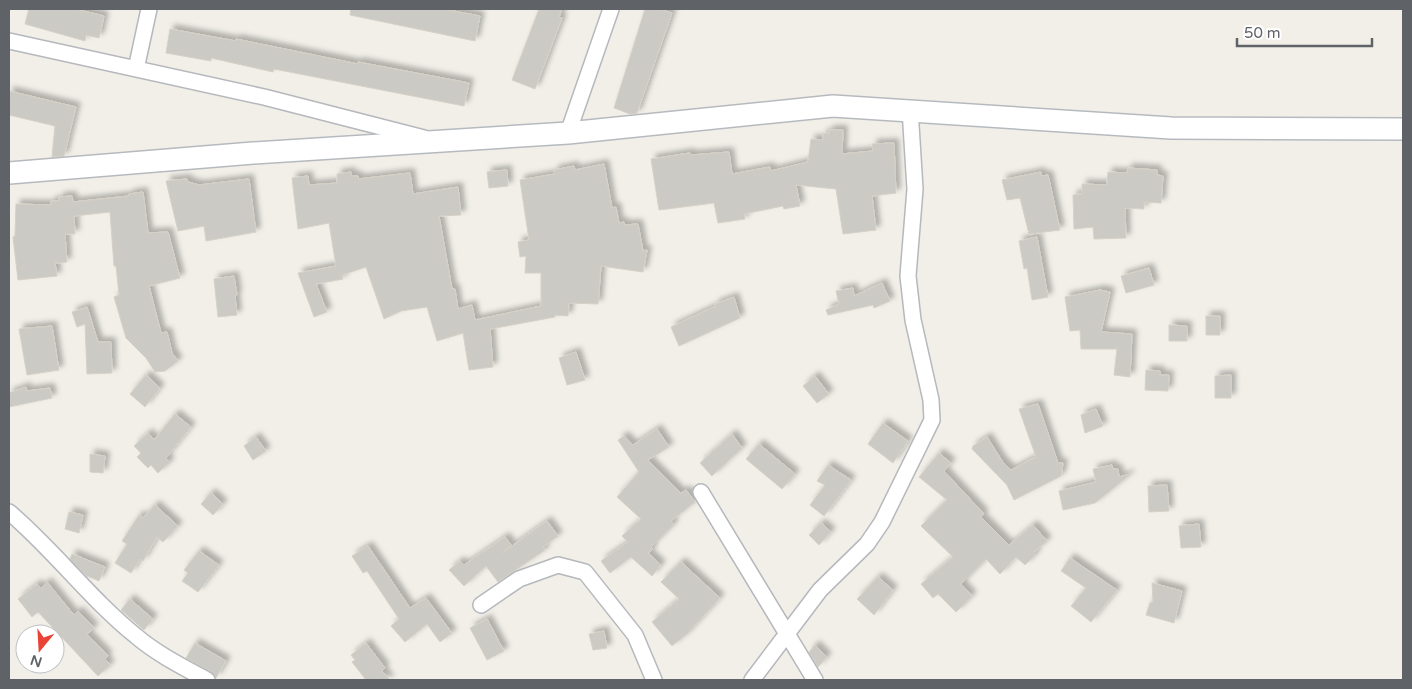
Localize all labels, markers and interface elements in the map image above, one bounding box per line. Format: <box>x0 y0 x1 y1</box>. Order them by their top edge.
scale bar <box>1237 15 1372 47</box>
text: 50 m <box>1244 24 1281 42</box>
north arrow <box>15 624 65 674</box>
text: N <box>28 651 44 671</box>

